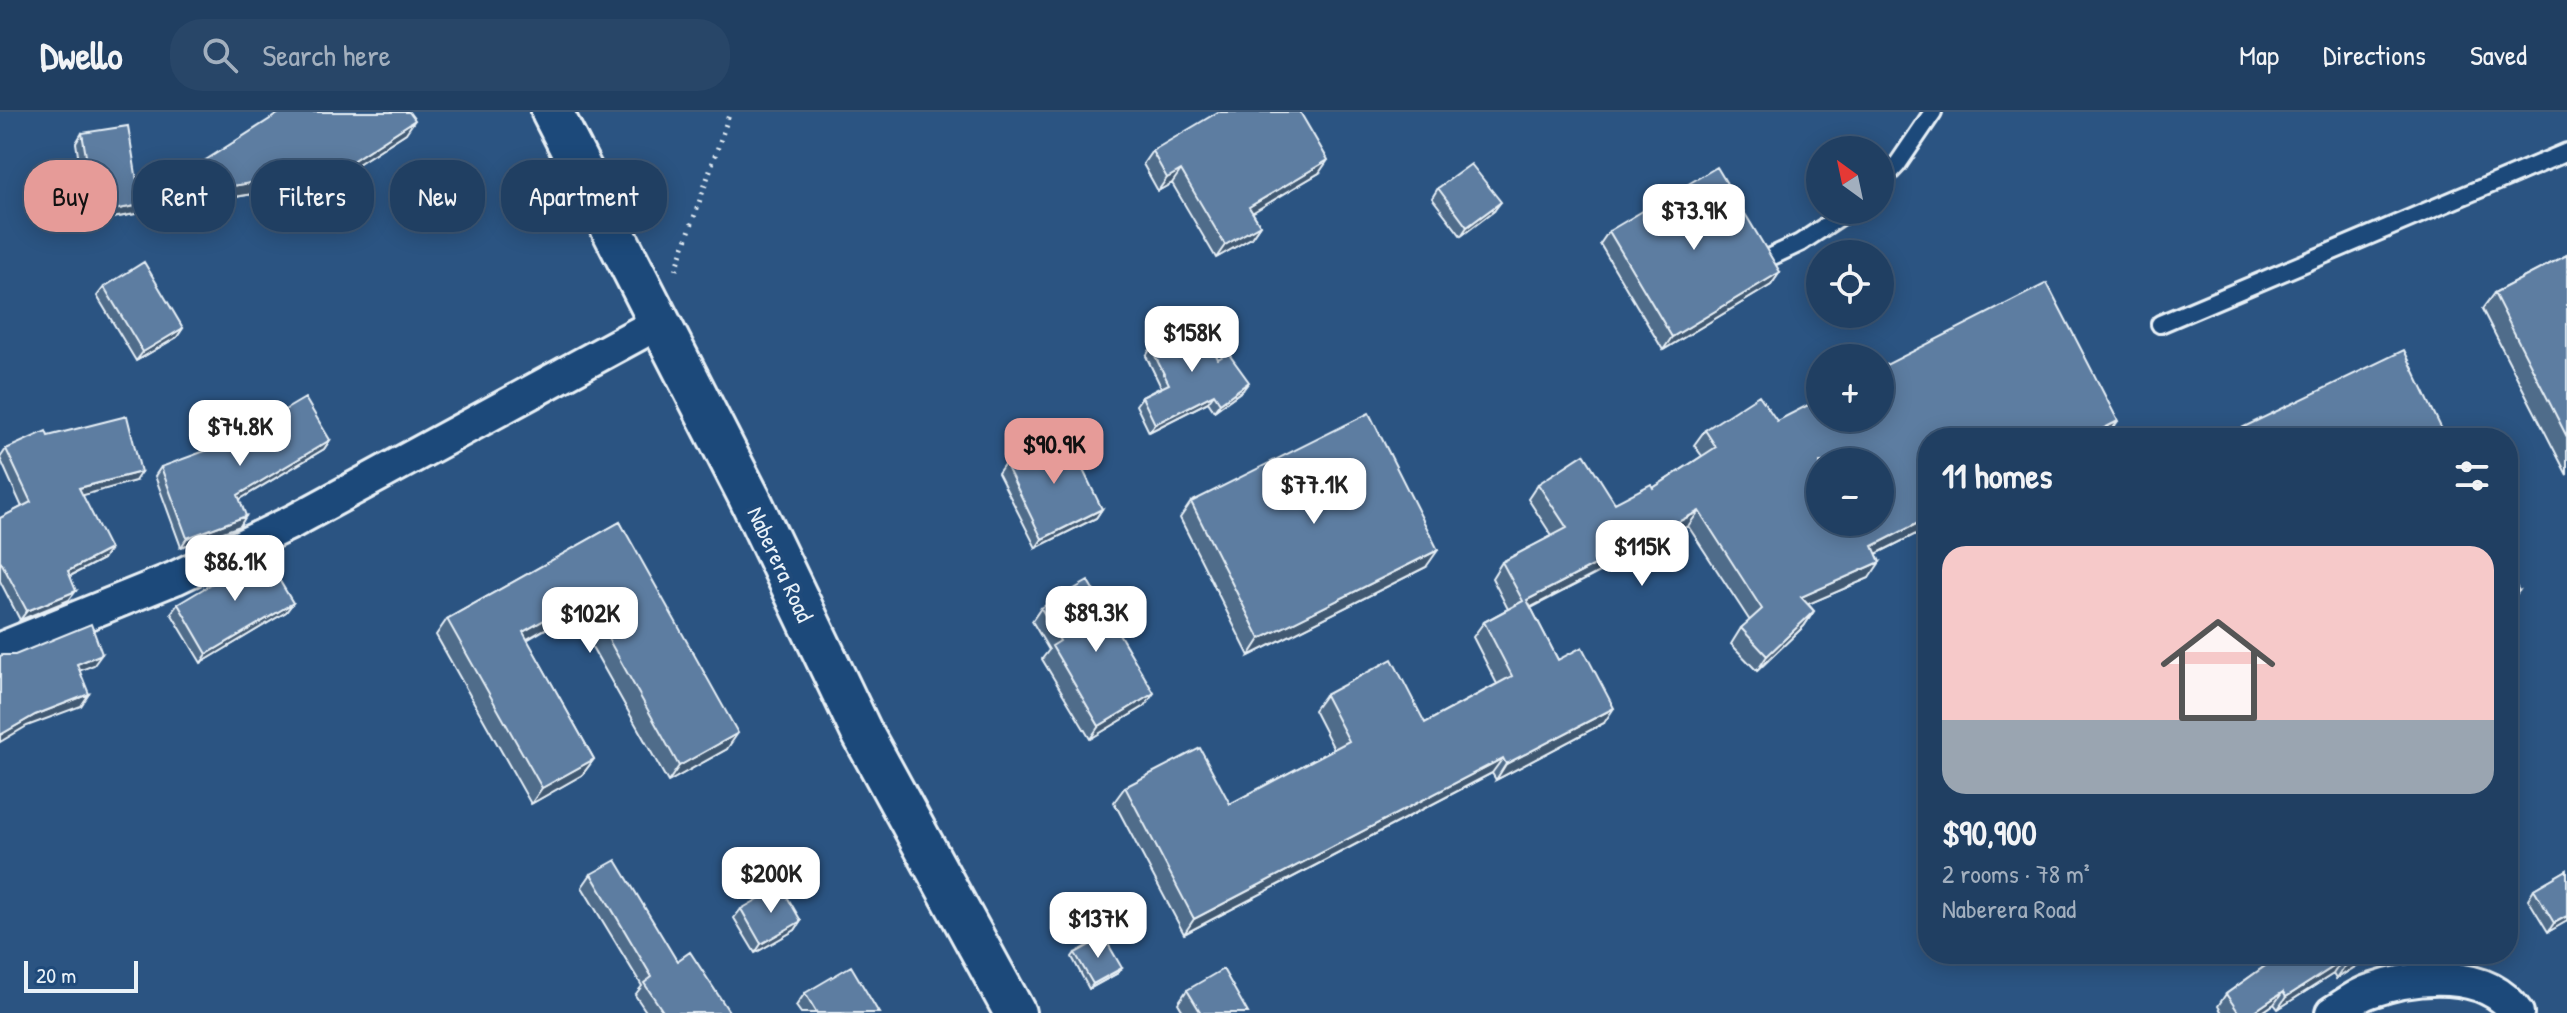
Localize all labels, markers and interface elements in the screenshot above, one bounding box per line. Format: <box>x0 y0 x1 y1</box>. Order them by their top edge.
search box <box>170 19 730 91</box>
text: Dwello <box>40 29 122 81</box>
icon: search <box>198 33 242 77</box>
text: Search here <box>262 35 391 75</box>
text: Map <box>2239 36 2279 74</box>
text: Directions <box>2323 36 2426 74</box>
text: Saved <box>2470 36 2527 74</box>
north arrow <box>1806 136 1894 224</box>
map controls <box>1806 136 1894 536</box>
chip: Buy <box>24 160 117 232</box>
chip: Rent <box>133 160 235 232</box>
chip: Filters <box>251 160 374 232</box>
chip: New <box>390 160 485 232</box>
chip: Apartment <box>501 160 667 232</box>
pin: $73.9K <box>1629 184 1759 252</box>
text: $73.9K <box>1661 192 1727 227</box>
button: locate <box>1806 240 1894 328</box>
pin: $158K <box>1136 306 1248 374</box>
text: $158K <box>1163 314 1221 349</box>
button: + <box>1806 344 1894 432</box>
pin: $74.8K <box>175 400 305 468</box>
text: $74.8K <box>207 408 273 443</box>
pin: $90.9K <box>989 418 1119 486</box>
text: $90.9K <box>1022 426 1086 461</box>
button: − <box>1806 448 1894 536</box>
text: 11 homes <box>1942 453 2052 499</box>
icon: filters <box>2450 454 2494 498</box>
pin: $77.1K <box>1249 458 1379 526</box>
text: $77.1K <box>1280 466 1348 501</box>
street label: Naberera Road <box>740 501 822 627</box>
pin: $115K <box>1586 520 1698 588</box>
text: $115K <box>1614 528 1670 563</box>
pin: $86.1K <box>170 535 300 603</box>
text: $86.1K <box>203 543 267 578</box>
pin: $89.3K <box>1031 586 1161 654</box>
pin: $102K <box>534 587 646 655</box>
text: $89.3K <box>1064 594 1128 629</box>
text: $102K <box>560 595 620 630</box>
icon: home <box>2146 598 2290 742</box>
text: $90,900 <box>1942 810 2037 856</box>
pin: $200K <box>715 847 827 915</box>
text: $200K <box>740 855 802 890</box>
text: 2 rooms · 78 m² <box>1942 856 2090 891</box>
text: Naberera Road <box>1942 891 2076 926</box>
pin: $137K <box>1042 892 1154 960</box>
text: $137K <box>1068 900 1128 935</box>
scale bar <box>24 957 138 993</box>
text: 20 m <box>36 960 76 990</box>

